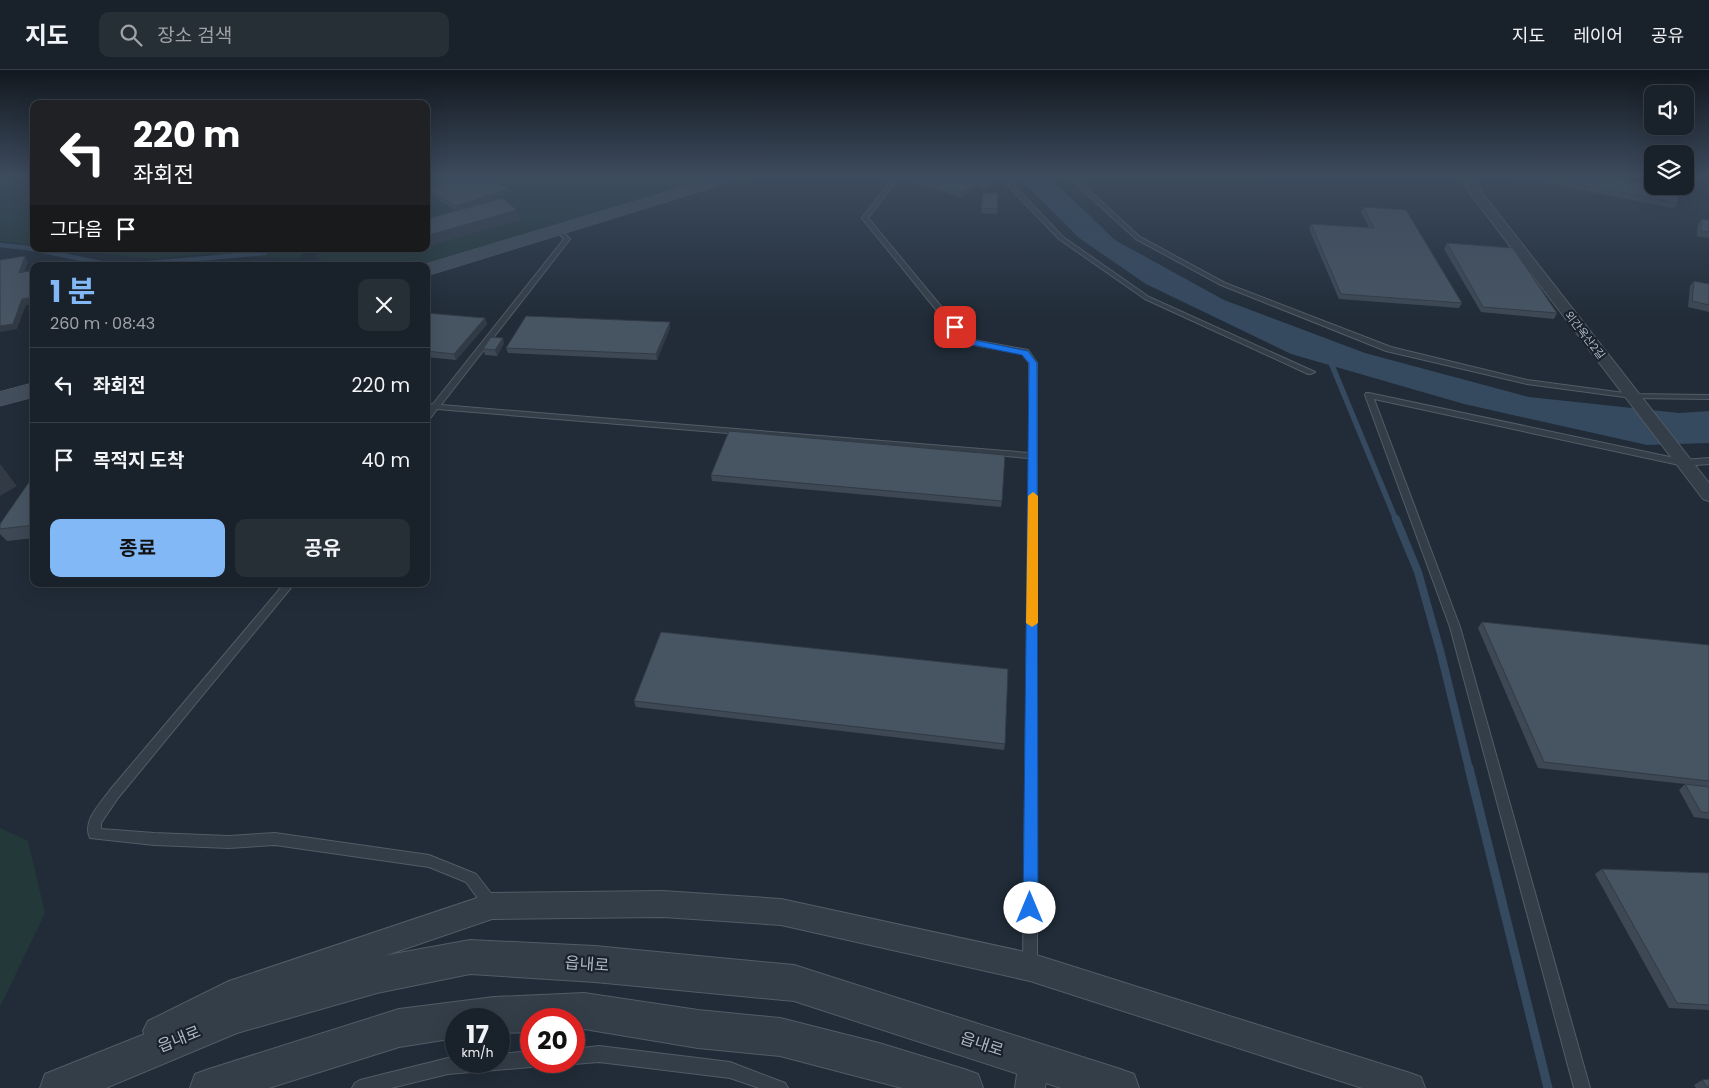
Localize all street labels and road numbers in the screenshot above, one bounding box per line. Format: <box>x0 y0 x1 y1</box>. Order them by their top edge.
street label: 외간옥산2길 <box>1561 308 1609 362</box>
street label: 읍내로 <box>564 951 610 977</box>
street label: 읍내로 <box>154 1020 204 1058</box>
street label: 읍내로 <box>957 1026 1007 1062</box>

